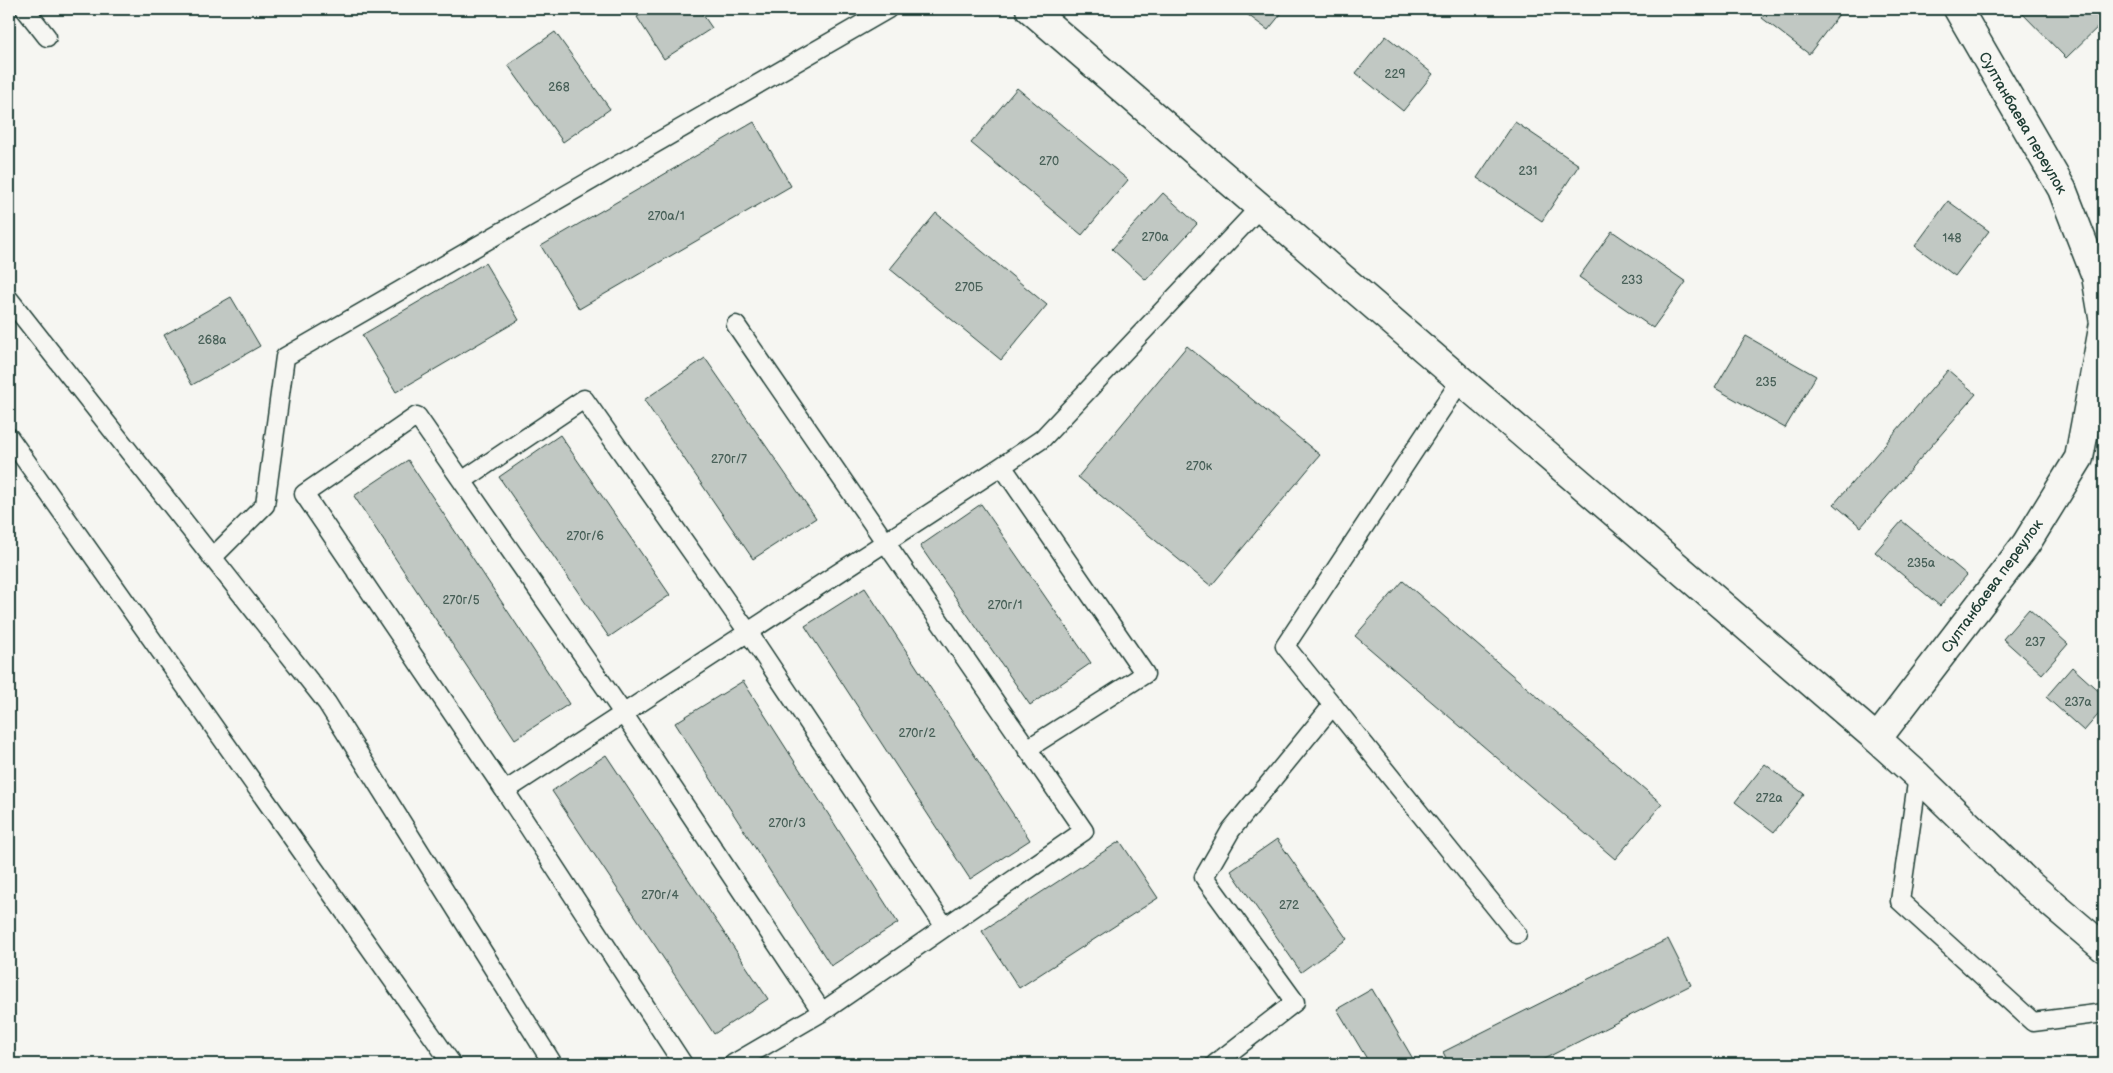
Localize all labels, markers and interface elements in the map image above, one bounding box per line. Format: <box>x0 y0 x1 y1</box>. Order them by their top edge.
street label: Султанбаева переулок <box>1974 49 2071 198</box>
house number: 229 <box>1384 67 1406 82</box>
house number: 268 <box>548 80 570 95</box>
house number: 270 <box>1039 154 1059 169</box>
house number: 231 <box>1519 164 1537 179</box>
house number: 270а/1 <box>647 209 685 224</box>
house number: 270а <box>1141 230 1169 245</box>
house number: 148 <box>1943 231 1961 246</box>
house number: 233 <box>1621 273 1643 288</box>
house number: 270Б <box>955 280 984 295</box>
house number: 268а <box>198 333 226 348</box>
house number: 235 <box>1755 375 1777 390</box>
house number: 270г/7 <box>711 452 747 467</box>
house number: 270к <box>1186 459 1213 474</box>
street label: Султанбаева переулок <box>1937 516 2047 657</box>
house number: 270г/6 <box>566 529 604 544</box>
house number: 235а <box>1907 556 1935 571</box>
house number: 270г/5 <box>442 593 480 608</box>
house number: 270г/1 <box>988 598 1022 613</box>
house number: 237 <box>2025 635 2045 650</box>
house number: 237а <box>2064 695 2092 710</box>
house number: 270г/2 <box>898 726 936 741</box>
house number: 272а <box>1755 791 1783 806</box>
house number: 270г/3 <box>768 816 806 831</box>
house number: 270г/4 <box>641 888 679 903</box>
house number: 272 <box>1279 898 1299 913</box>

